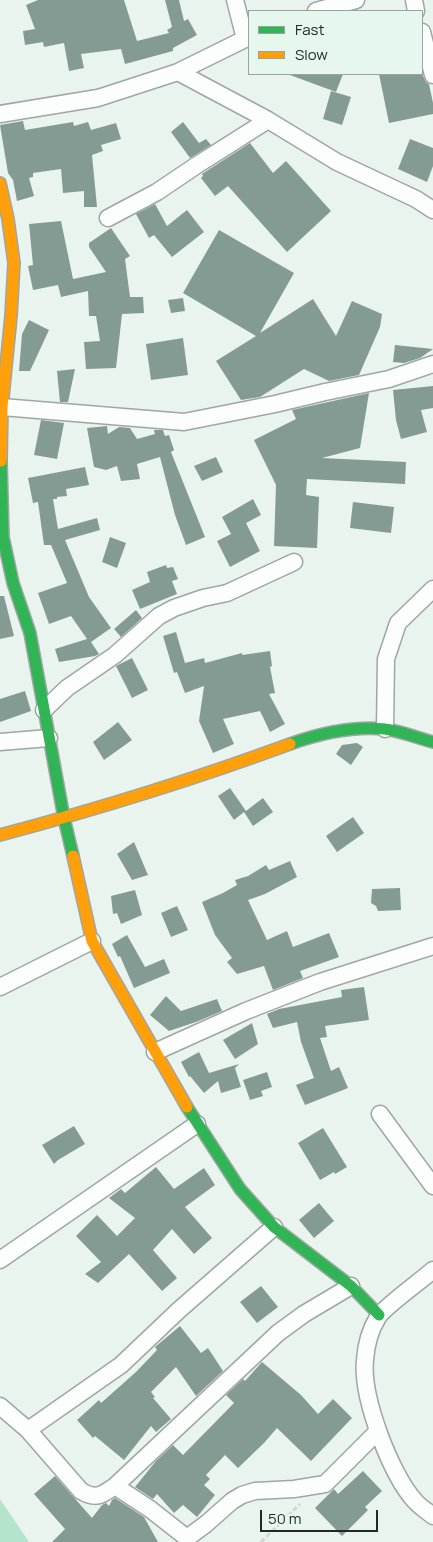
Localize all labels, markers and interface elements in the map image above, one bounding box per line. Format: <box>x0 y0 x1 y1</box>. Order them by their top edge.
legend <box>248 10 423 75</box>
text: Fast <box>295 19 324 40</box>
text: Slow <box>295 44 328 65</box>
scale bar <box>263 1500 380 1532</box>
text: 50 m <box>268 1508 302 1529</box>

